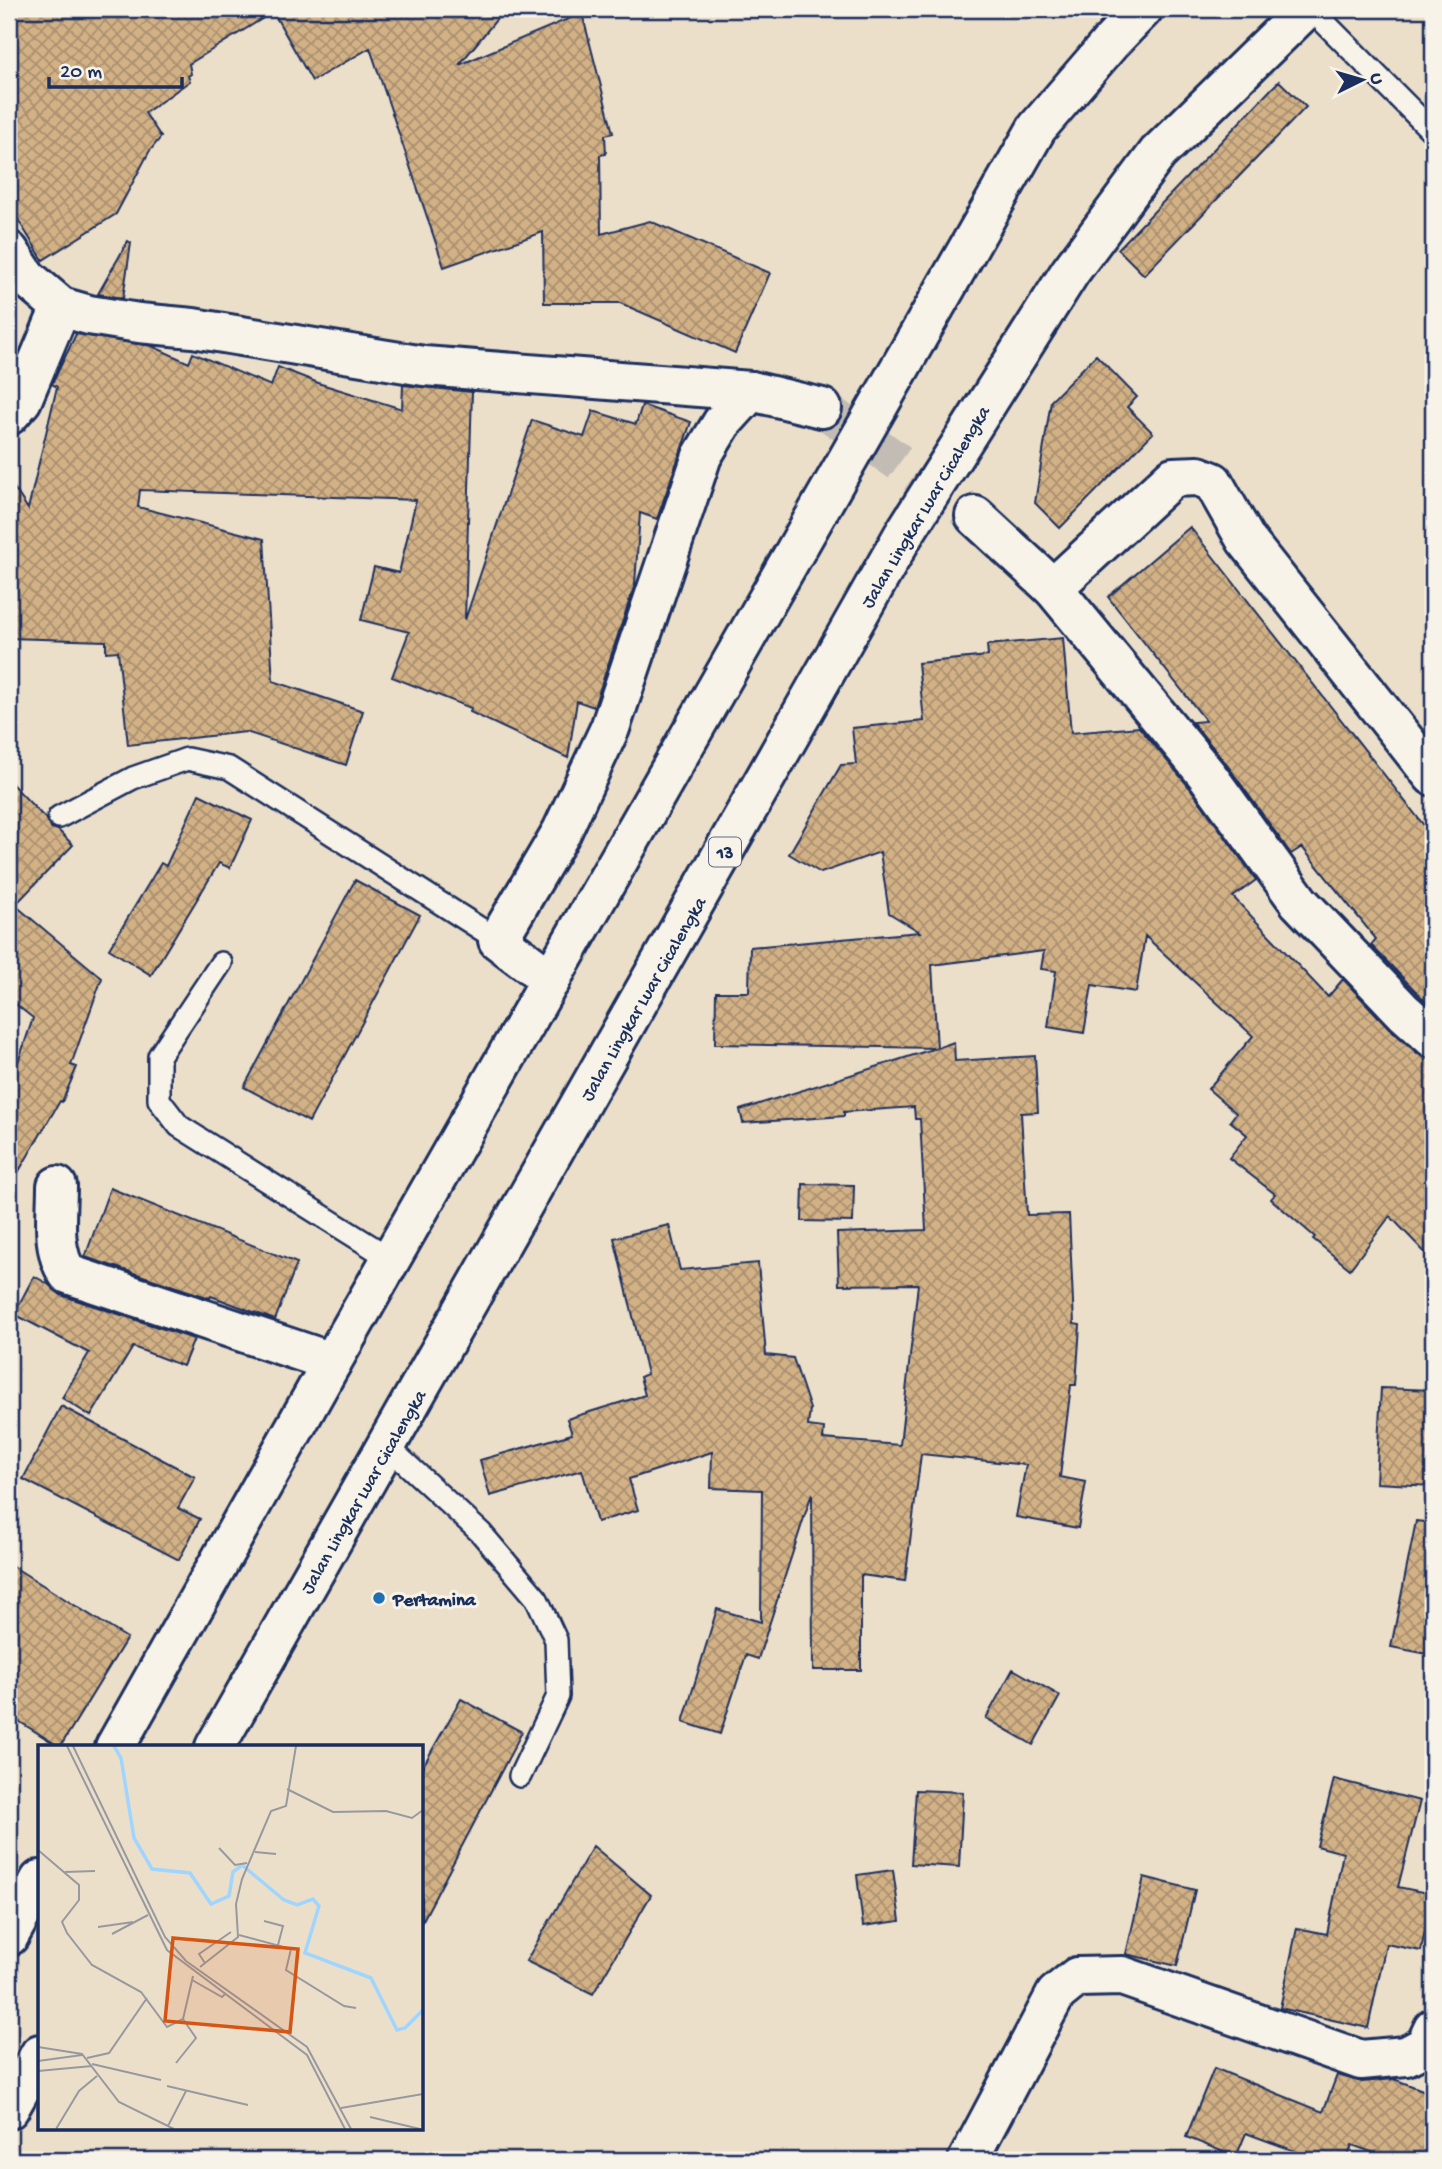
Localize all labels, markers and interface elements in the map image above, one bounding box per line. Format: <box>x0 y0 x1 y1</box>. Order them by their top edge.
scale bar <box>49 46 182 90</box>
north arrow <box>1326 46 1396 116</box>
text: 20 m <box>60 61 102 86</box>
text: U <box>1364 72 1387 85</box>
street label: Jalan Lingkar Luar Cicalengka <box>857 401 997 613</box>
road number: 13 <box>709 838 741 866</box>
street label: Jalan Lingkar Luar Cicalengka <box>577 892 714 1106</box>
street label: Jalan Lingkar Luar Cicalengka <box>297 1385 434 1599</box>
marker: Pertamina <box>371 1590 387 1606</box>
place label: Pertamina <box>392 1590 477 1613</box>
inset map <box>38 1745 424 2130</box>

